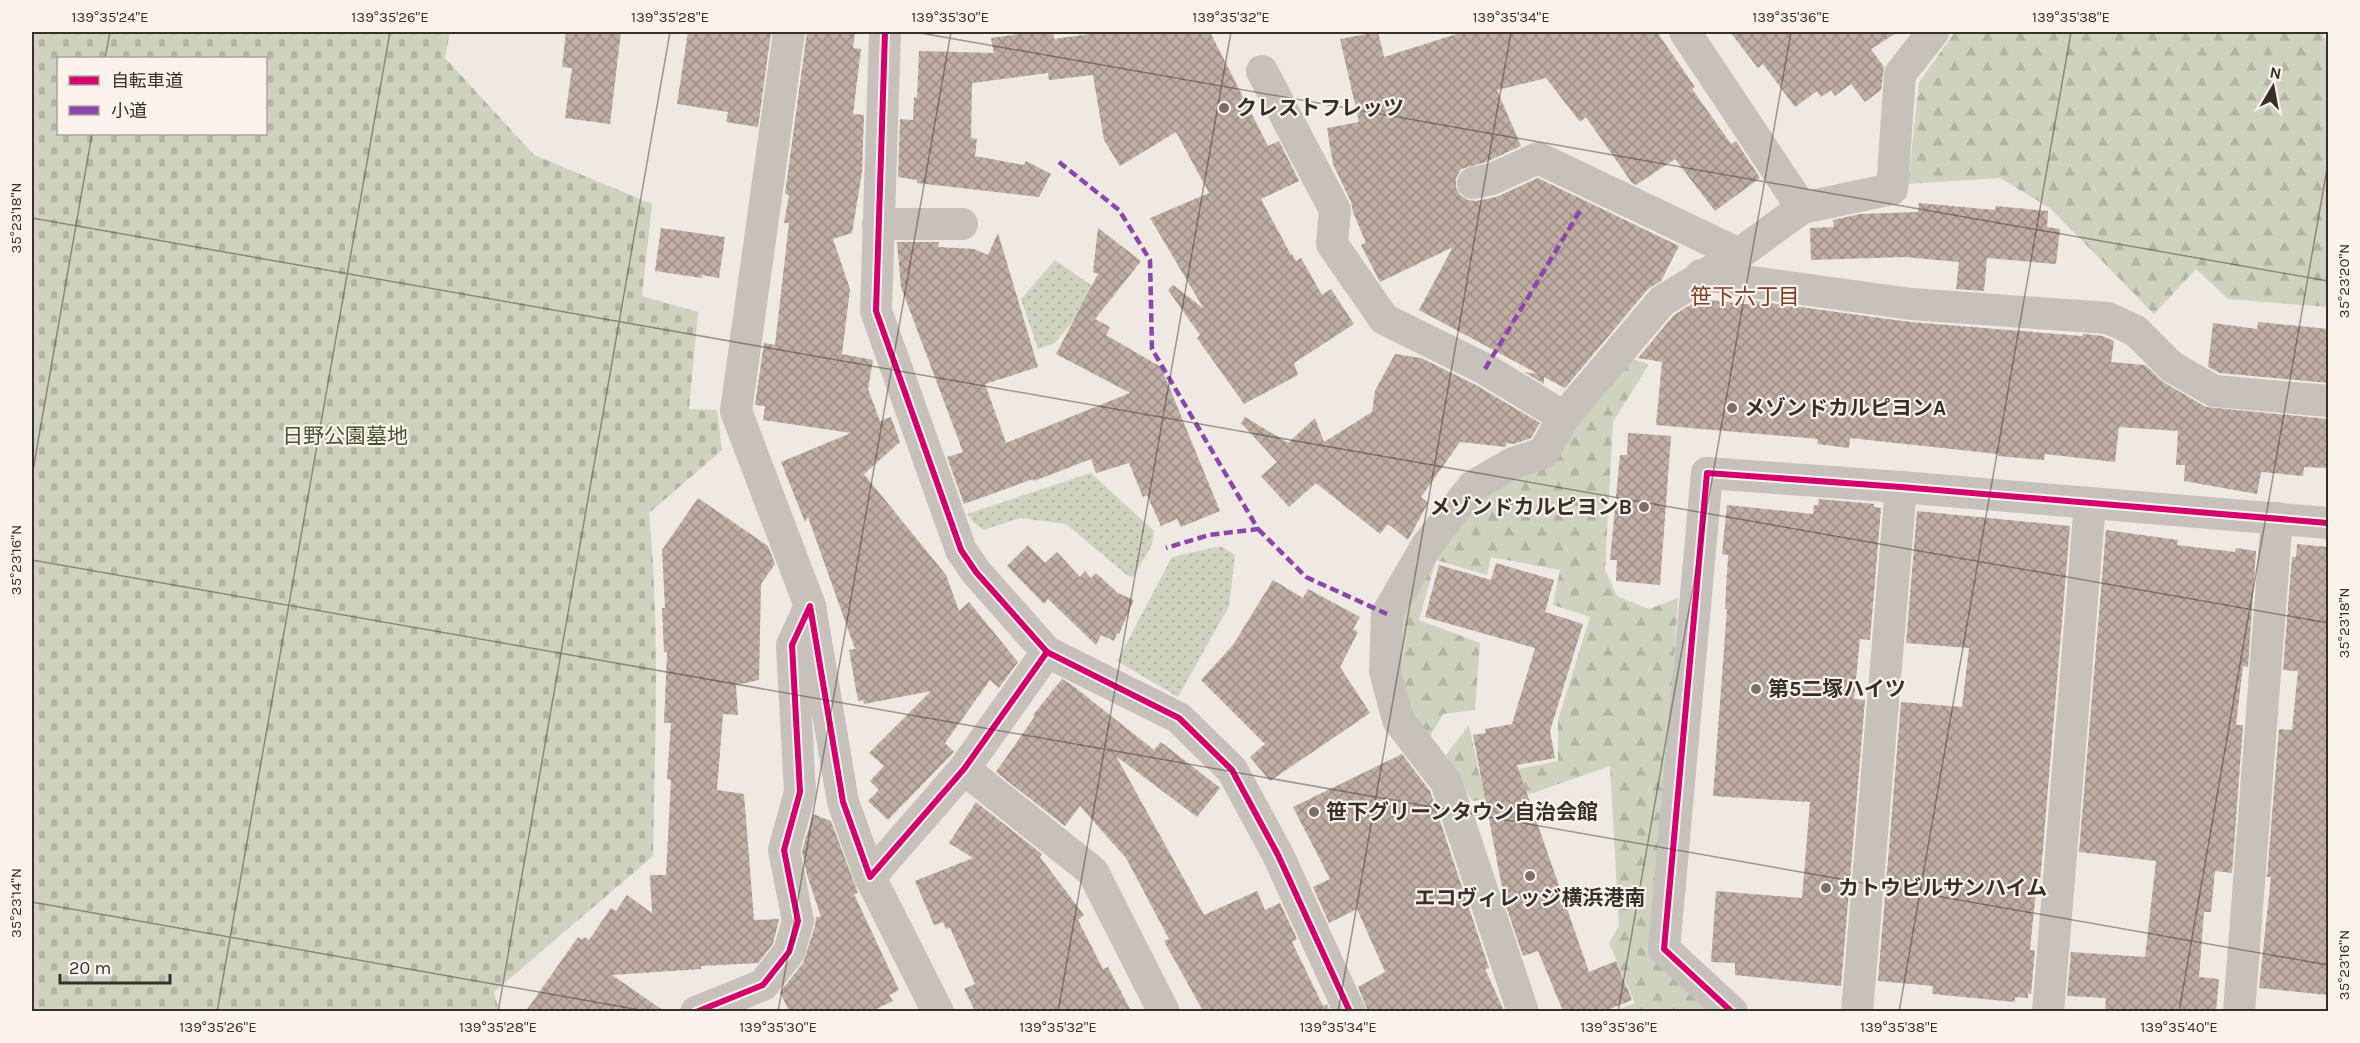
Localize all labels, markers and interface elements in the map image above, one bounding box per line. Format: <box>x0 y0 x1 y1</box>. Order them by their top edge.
text: 139°35'24"E <box>71 8 149 26</box>
text: 139°35'26"E <box>351 8 429 26</box>
text: 139°35'28"E <box>631 8 709 26</box>
text: 139°35'30"E <box>911 8 989 26</box>
text: 139°35'32"E <box>1192 8 1270 26</box>
text: 139°35'34"E <box>1472 8 1550 26</box>
text: 139°35'36"E <box>1752 8 1830 26</box>
text: 139°35'38"E <box>2032 8 2110 26</box>
legend <box>57 57 267 135</box>
north arrow <box>2243 57 2303 117</box>
text: N <box>2268 62 2283 83</box>
text: 自転車道 <box>111 70 183 92</box>
place label: クレストフレッツ <box>1236 96 1404 120</box>
text: 小道 <box>111 100 147 122</box>
marker: クレストフレッツ <box>1217 101 1231 115</box>
text: 35°23'18"N <box>7 182 25 254</box>
text: 35°23'20"N <box>2335 244 2353 318</box>
district label: 笹下六丁目 <box>1690 284 1800 310</box>
place label: メゾンドカルピヨンA <box>1744 396 1946 420</box>
marker: メゾンドカルピヨンA <box>1725 401 1739 415</box>
park label: 日野公園墓地 <box>282 424 408 448</box>
place label: メゾンドカルピヨンB <box>1429 495 1632 519</box>
marker: メゾンドカルピヨンB <box>1637 500 1651 514</box>
text: 35°23'16"N <box>7 525 25 595</box>
text: 35°23'18"N <box>2335 587 2353 659</box>
place label: 第5二塚ハイツ <box>1768 677 1906 701</box>
marker: 第5二塚ハイツ <box>1749 682 1763 696</box>
place label: 笹下グリーンタウン自治会館 <box>1326 800 1598 824</box>
marker: 笹下グリーンタウン自治会館 <box>1307 805 1321 819</box>
text: 35°23'14"N <box>7 868 25 938</box>
marker: エコヴィレッジ横浜港南 <box>1523 869 1537 883</box>
place label: カトウビルサンハイム <box>1838 876 2047 900</box>
marker: カトウビルサンハイム <box>1819 881 1833 895</box>
place label: エコヴィレッジ横浜港南 <box>1415 886 1646 910</box>
text: 35°23'16"N <box>2335 930 2353 1000</box>
scale bar <box>60 947 170 985</box>
text: 20 m <box>69 957 111 979</box>
text: 139°35'26"E <box>179 1018 257 1036</box>
text: 139°35'28"E <box>459 1018 537 1036</box>
text: 139°35'30"E <box>739 1018 817 1036</box>
text: 139°35'32"E <box>1019 1018 1097 1036</box>
text: 139°35'34"E <box>1299 1018 1377 1036</box>
text: 139°35'36"E <box>1580 1018 1658 1036</box>
text: 139°35'38"E <box>1860 1018 1938 1036</box>
text: 139°35'40"E <box>2140 1018 2218 1036</box>

